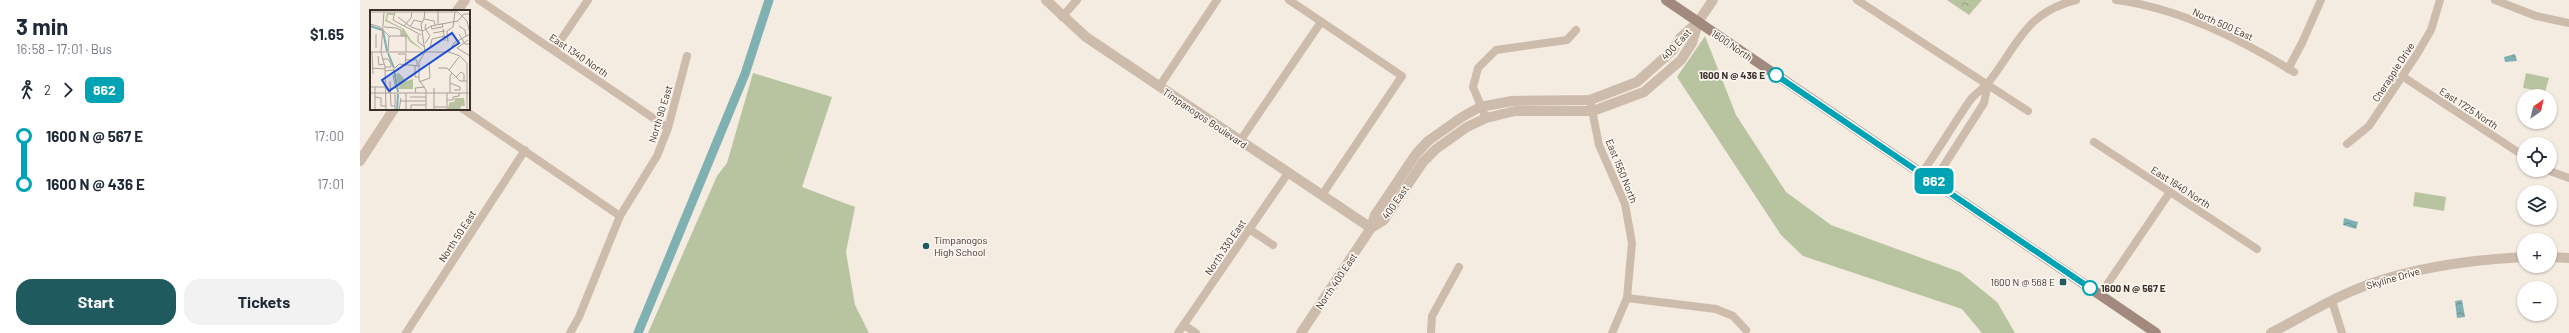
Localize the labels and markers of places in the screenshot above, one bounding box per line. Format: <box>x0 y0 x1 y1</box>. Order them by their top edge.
marker: 1600 N @ 436 E <box>1768 67 1784 83</box>
place label: 1600 N @ 436 E <box>1699 69 1765 81</box>
place label: Timpanogos High School <box>934 234 988 258</box>
marker: Timpanogos High School <box>921 241 931 251</box>
place label: 1600 N @ 568 E <box>1990 276 2055 288</box>
marker: 1600 N @ 568 E <box>2058 277 2068 287</box>
marker: 1600 N @ 567 E <box>2082 280 2098 296</box>
place label: 1600 N @ 567 E <box>2101 282 2166 294</box>

